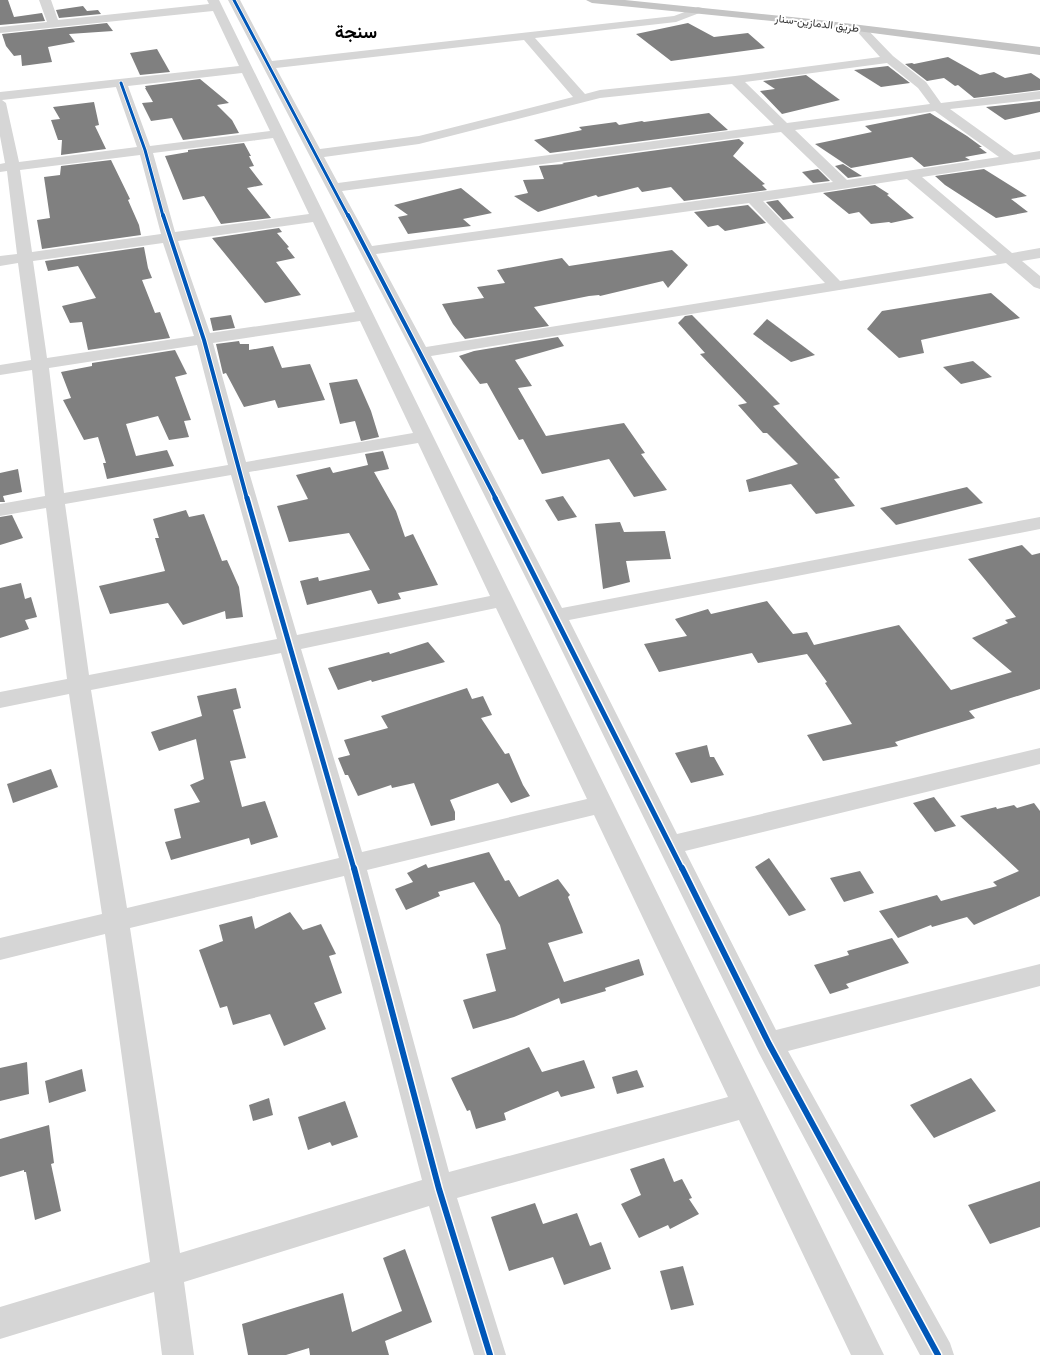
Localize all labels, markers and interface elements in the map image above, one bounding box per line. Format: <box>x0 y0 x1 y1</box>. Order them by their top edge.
street label: طريق الدمازين-سنار <box>773 12 860 35</box>
district label: سنجة <box>335 22 377 43</box>

